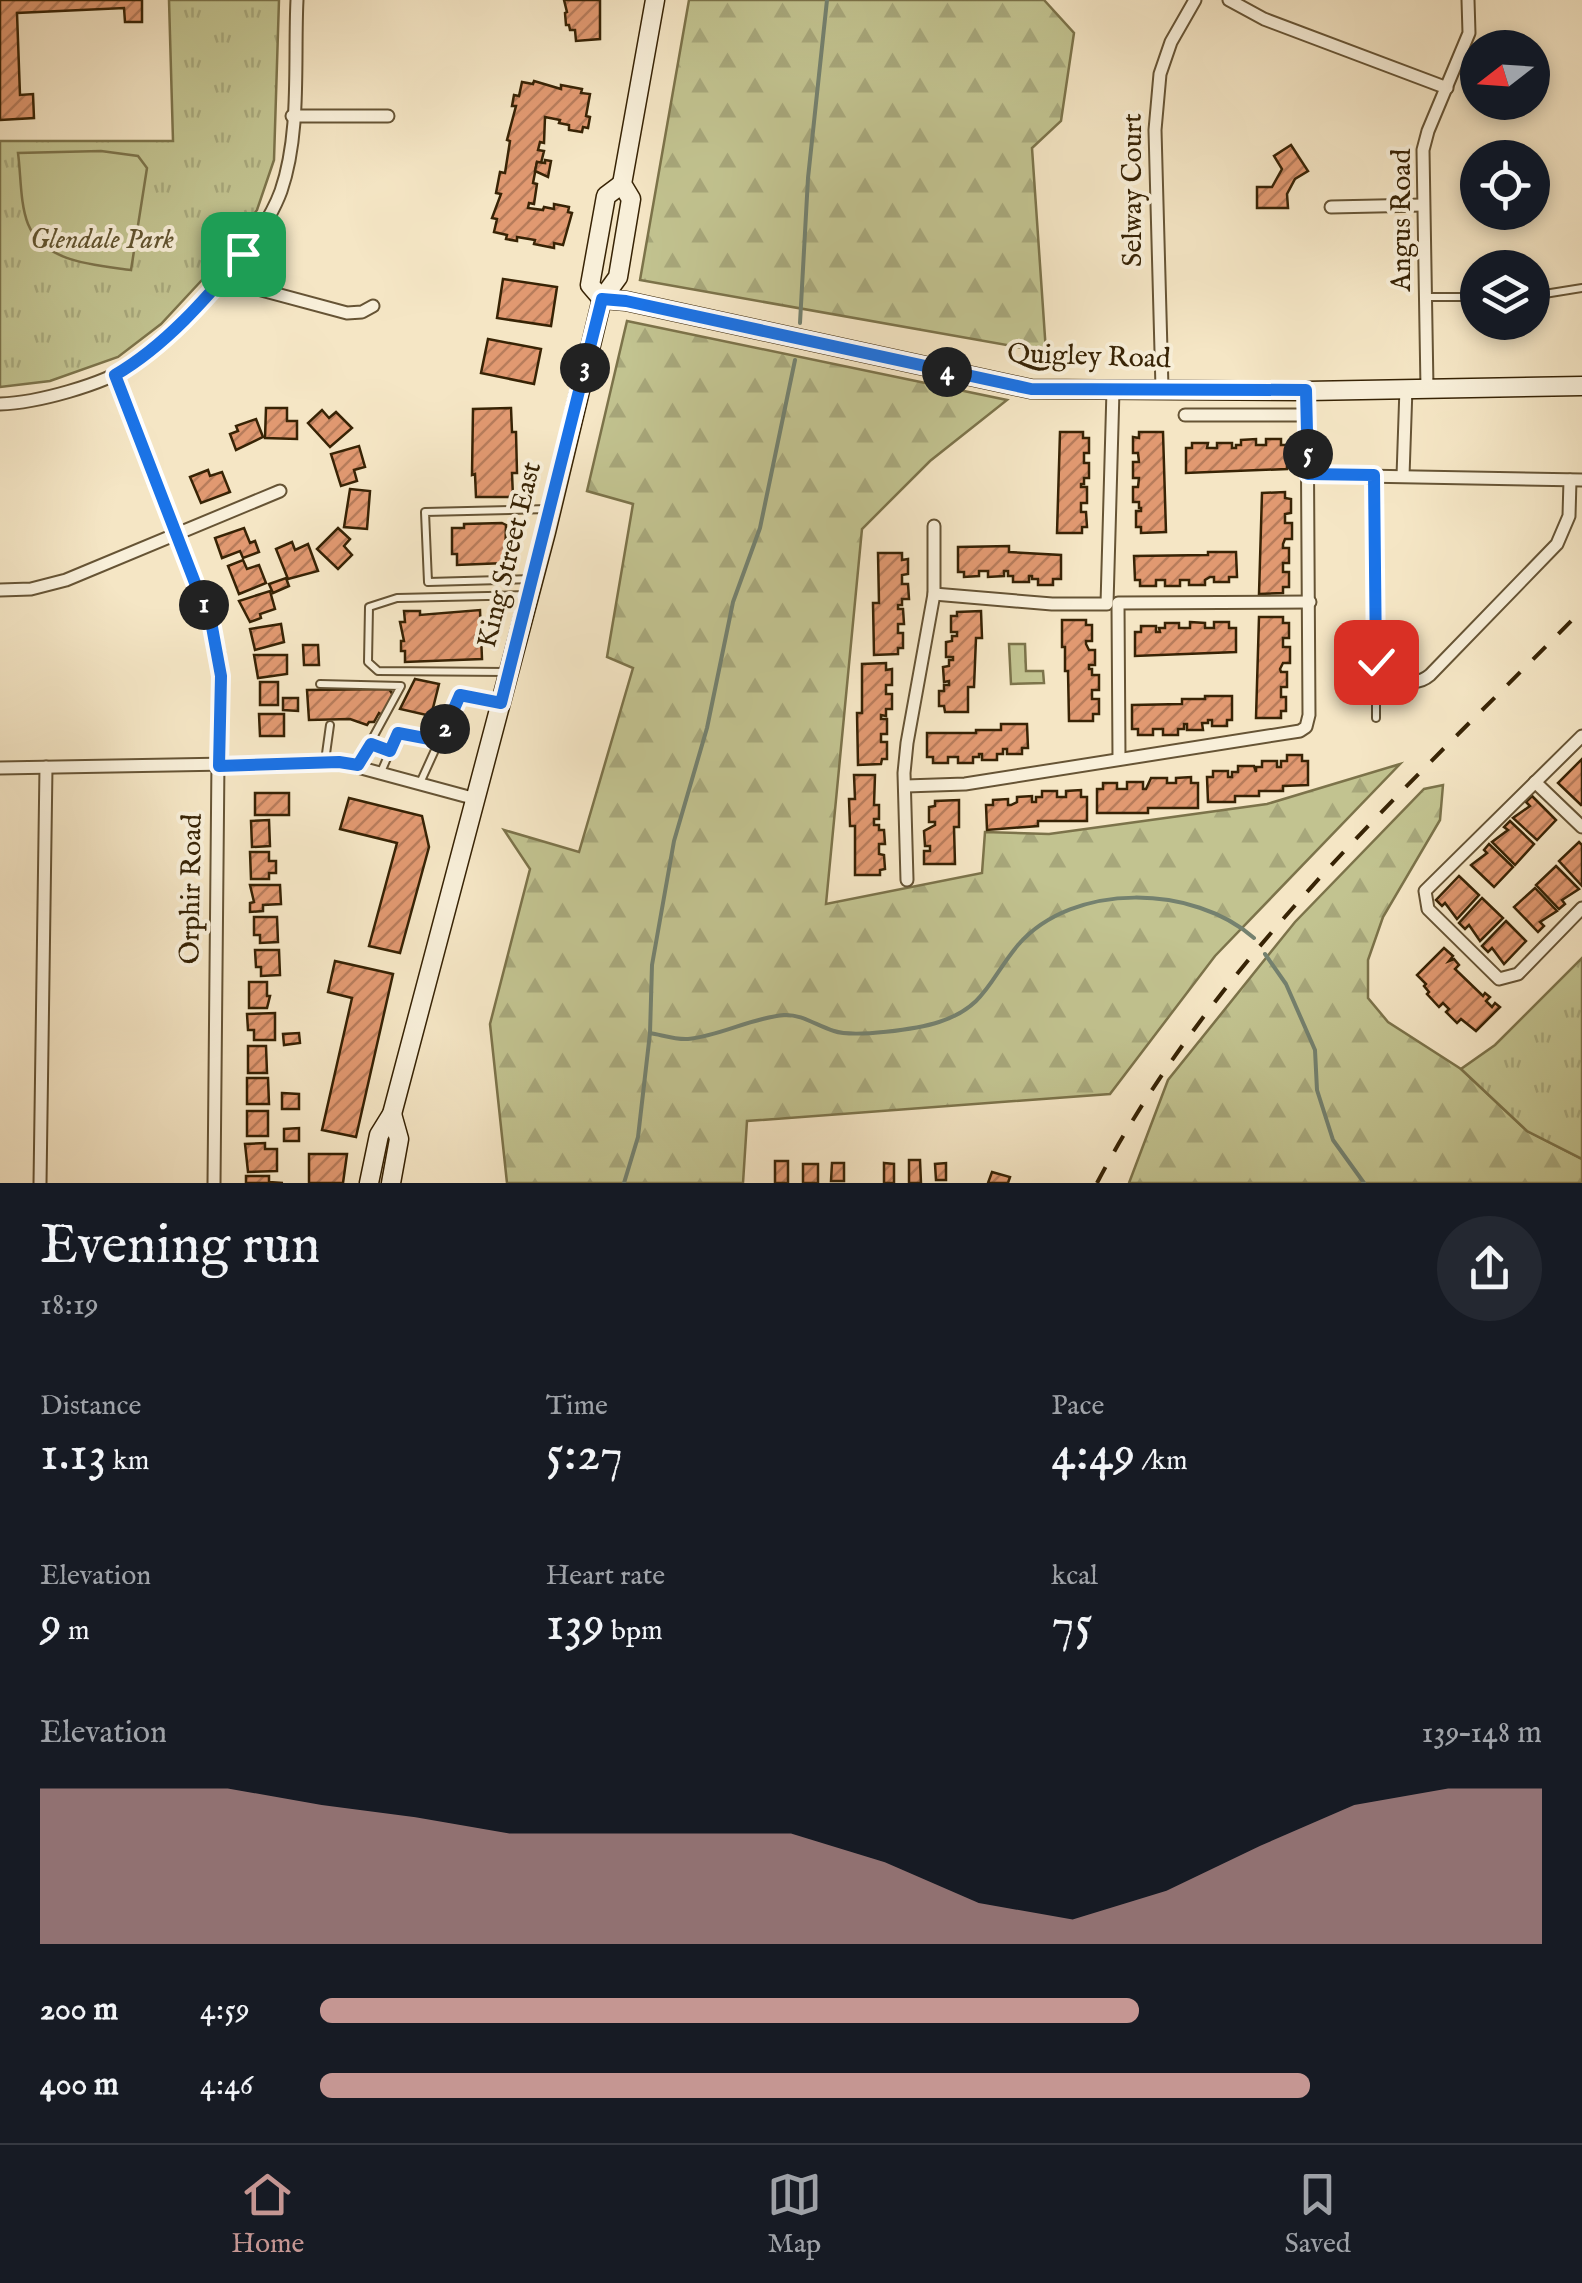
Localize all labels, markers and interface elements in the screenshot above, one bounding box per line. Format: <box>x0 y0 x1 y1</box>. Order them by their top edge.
north arrow <box>1460 30 1550 120</box>
map controls <box>1460 30 1550 340</box>
street label: Selway Court <box>1116 113 1151 267</box>
button: locate <box>1460 140 1550 230</box>
street label: Angus Road <box>1385 149 1420 292</box>
pin <box>201 212 286 297</box>
park label: Glendale Park <box>30 223 174 258</box>
icon: arrive <box>216 227 271 282</box>
button: layers <box>1460 250 1550 340</box>
street label: Quigley Road <box>1007 337 1171 377</box>
pin: 3 <box>560 343 610 393</box>
pin: 4 <box>922 347 972 397</box>
text: 3 <box>580 350 590 385</box>
text: 4 <box>940 354 954 389</box>
pin: 5 <box>1283 429 1333 479</box>
text: 5 <box>1303 436 1313 471</box>
street label: King Street East <box>470 458 550 652</box>
pin: 1 <box>179 580 229 630</box>
text: 1 <box>199 587 209 622</box>
pin <box>1334 620 1419 705</box>
icon: check <box>1349 635 1404 690</box>
pin: 2 <box>420 704 470 754</box>
text: 2 <box>438 711 452 746</box>
street label: Orphir Road <box>173 813 211 965</box>
text: Evening run <box>40 1212 320 1282</box>
button: share <box>1437 1216 1542 1321</box>
text: 18:19 <box>40 1285 99 1326</box>
text: Distance <box>40 1389 141 1424</box>
text: Time <box>546 1389 608 1424</box>
text: Pace <box>1051 1389 1104 1424</box>
text: 1.13 <box>40 1424 107 1487</box>
text: 5:27 <box>546 1424 623 1487</box>
text: 4:49 <box>1051 1424 1135 1487</box>
text: km <box>107 1444 149 1479</box>
text: /km <box>1135 1444 1188 1479</box>
text: Elevation <box>40 1559 151 1594</box>
text: Heart rate <box>546 1559 665 1594</box>
text: kcal <box>1051 1559 1098 1594</box>
text: 9 <box>40 1594 62 1657</box>
text: 139 <box>546 1594 605 1657</box>
text: 75 <box>1051 1594 1093 1657</box>
text: m <box>62 1614 90 1649</box>
text: bpm <box>605 1614 663 1649</box>
text: Elevation <box>40 1713 167 1754</box>
text: 139–148 m <box>1422 1713 1542 1754</box>
text: 200 m <box>40 1990 118 2031</box>
text: 4:59 <box>200 1990 250 2031</box>
text: 400 m <box>40 2065 119 2106</box>
text: 4:46 <box>200 2065 253 2106</box>
tab: Home <box>231 2167 304 2262</box>
tab: Map <box>767 2167 822 2262</box>
tab: Saved <box>1284 2167 1351 2262</box>

